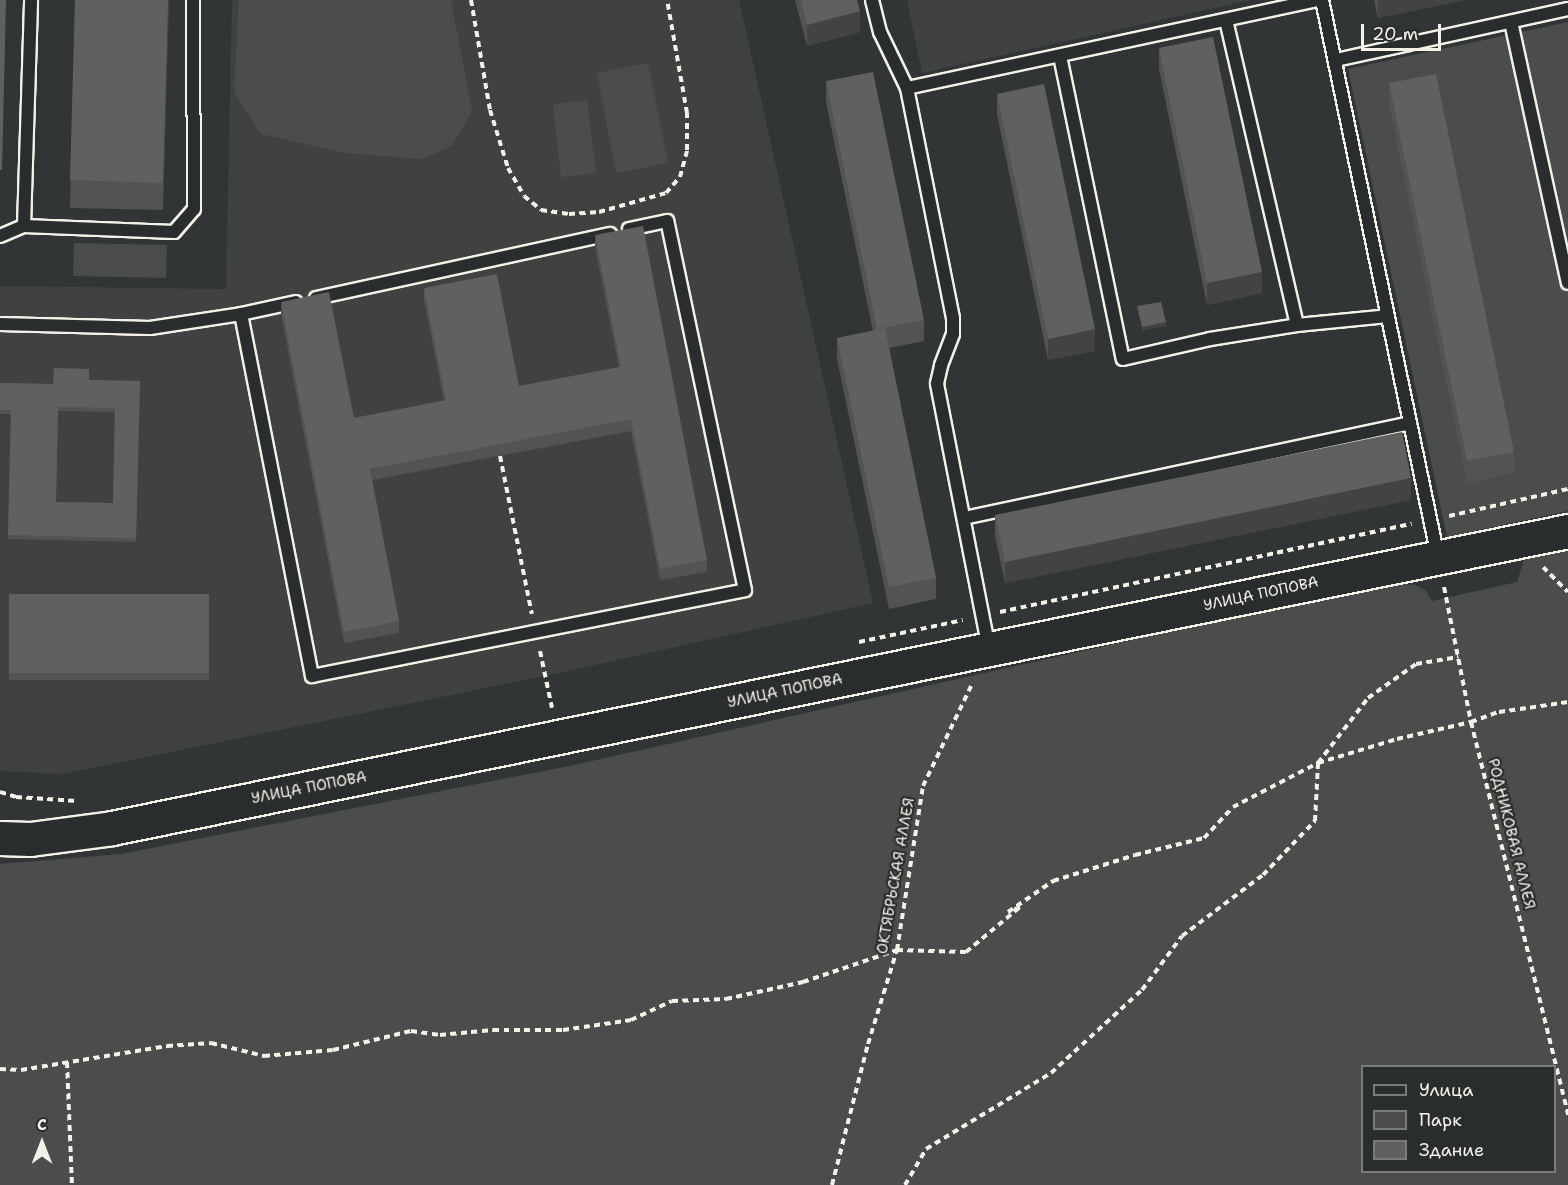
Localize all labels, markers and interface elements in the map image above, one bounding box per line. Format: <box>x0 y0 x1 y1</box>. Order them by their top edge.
scale bar <box>1364 12 1444 50</box>
text: 20 m <box>1372 22 1418 46</box>
street label: УЛИЦА ПОПОВА <box>1202 573 1320 615</box>
street label: УЛИЦА ПОПОВА <box>726 670 844 712</box>
street label: РОДНИКОВАЯ АЛЛЕЯ <box>1484 757 1538 911</box>
street label: УЛИЦА ПОПОВА <box>250 768 368 808</box>
street label: ОКТЯБРЬСКАЯ АЛЛЕЯ <box>873 796 919 956</box>
legend <box>1361 1065 1556 1173</box>
text: Улица <box>1419 1078 1473 1102</box>
text: Парк <box>1419 1108 1462 1132</box>
north arrow <box>12 1113 72 1173</box>
text: С <box>37 1114 47 1135</box>
text: Здание <box>1419 1138 1484 1162</box>

